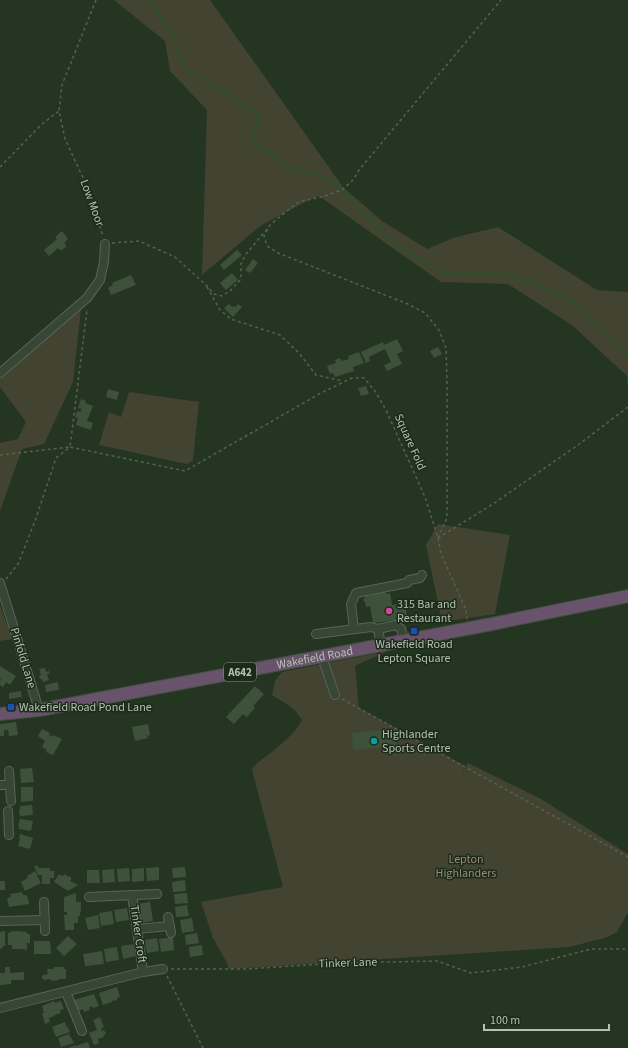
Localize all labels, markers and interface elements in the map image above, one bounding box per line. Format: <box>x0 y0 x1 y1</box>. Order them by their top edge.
street label: Low Moor <box>76 177 109 230</box>
street label: Square Fold <box>390 411 430 473</box>
place label: 315 Bar and Restaurant <box>397 596 456 627</box>
marker: 315 Bar and Restaurant <box>384 606 394 616</box>
street label: Pinfold Lane <box>6 626 40 691</box>
marker: Wakefield Road Lepton Square <box>409 626 419 636</box>
place label: Wakefield Road Lepton Square <box>375 636 453 667</box>
street label: Wakefield Road <box>275 642 354 673</box>
road number: A642 <box>224 663 256 681</box>
place label: Wakefield Road Pond Lane <box>19 699 152 716</box>
marker: Wakefield Road Pond Lane <box>6 702 16 712</box>
place label: Highlander Sports Centre <box>382 726 451 757</box>
marker: Highlander Sports Centre <box>369 736 379 746</box>
park label: Lepton Highlanders <box>436 851 496 882</box>
street label: Tinker Croft <box>125 904 151 964</box>
street label: Tinker Lane <box>318 953 378 973</box>
scale bar <box>484 1006 609 1032</box>
text: 100 m <box>490 1012 520 1029</box>

